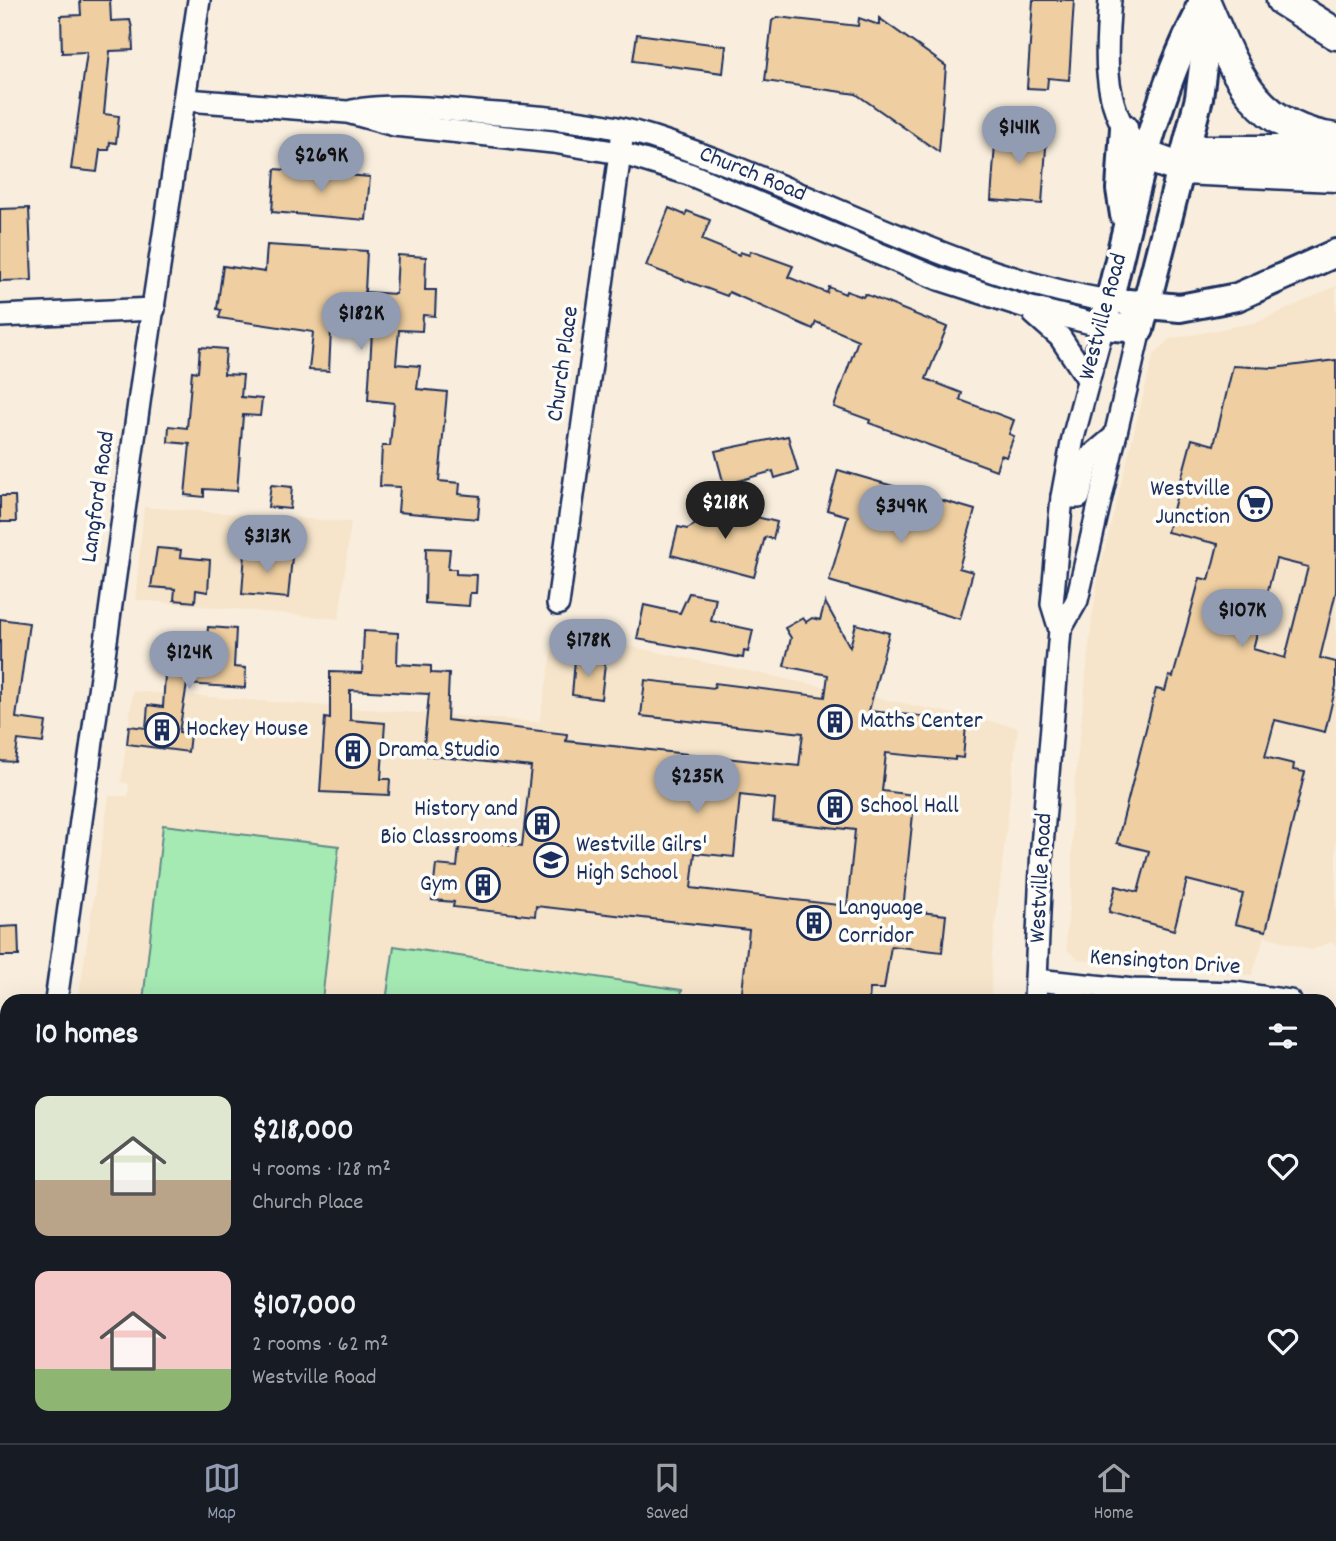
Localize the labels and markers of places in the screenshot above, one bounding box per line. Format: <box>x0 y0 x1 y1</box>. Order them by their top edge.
pin: $141K <box>970 106 1068 166</box>
pin: $269K <box>272 134 370 194</box>
pin: $182K <box>312 292 410 352</box>
place label: Westville Junction <box>1150 473 1230 535</box>
pin: $218K <box>676 482 774 541</box>
supermarket icon: Westville Junction <box>1236 485 1274 523</box>
pin: $349K <box>852 486 950 545</box>
pin: $313K <box>218 516 316 575</box>
pin: $107K <box>1193 590 1291 649</box>
pin: $178K <box>539 620 637 679</box>
pin: $124K <box>140 632 238 691</box>
building icon: Maths Center <box>816 703 854 741</box>
place label: Maths Center <box>860 705 983 739</box>
building icon: Hockey House <box>143 711 181 749</box>
place label: Hockey House <box>186 713 308 747</box>
building icon: Drama Studio <box>334 732 372 770</box>
place label: Drama Studio <box>378 734 500 768</box>
pin: $235K <box>648 756 746 815</box>
building icon: School Hall <box>816 788 854 826</box>
place label: School Hall <box>860 790 959 824</box>
place label: History and Bio Classrooms <box>380 793 518 855</box>
building icon: History and Bio Classrooms <box>523 805 561 843</box>
place label: Westville Gilrs' High School <box>576 829 707 891</box>
school or university icon: Westville Gilrs' High School <box>532 841 570 879</box>
building icon: Gym <box>464 866 502 904</box>
place label: Gym <box>420 868 458 902</box>
place label: Language Corridor <box>838 892 923 954</box>
building icon: Language Corridor <box>795 904 833 942</box>

